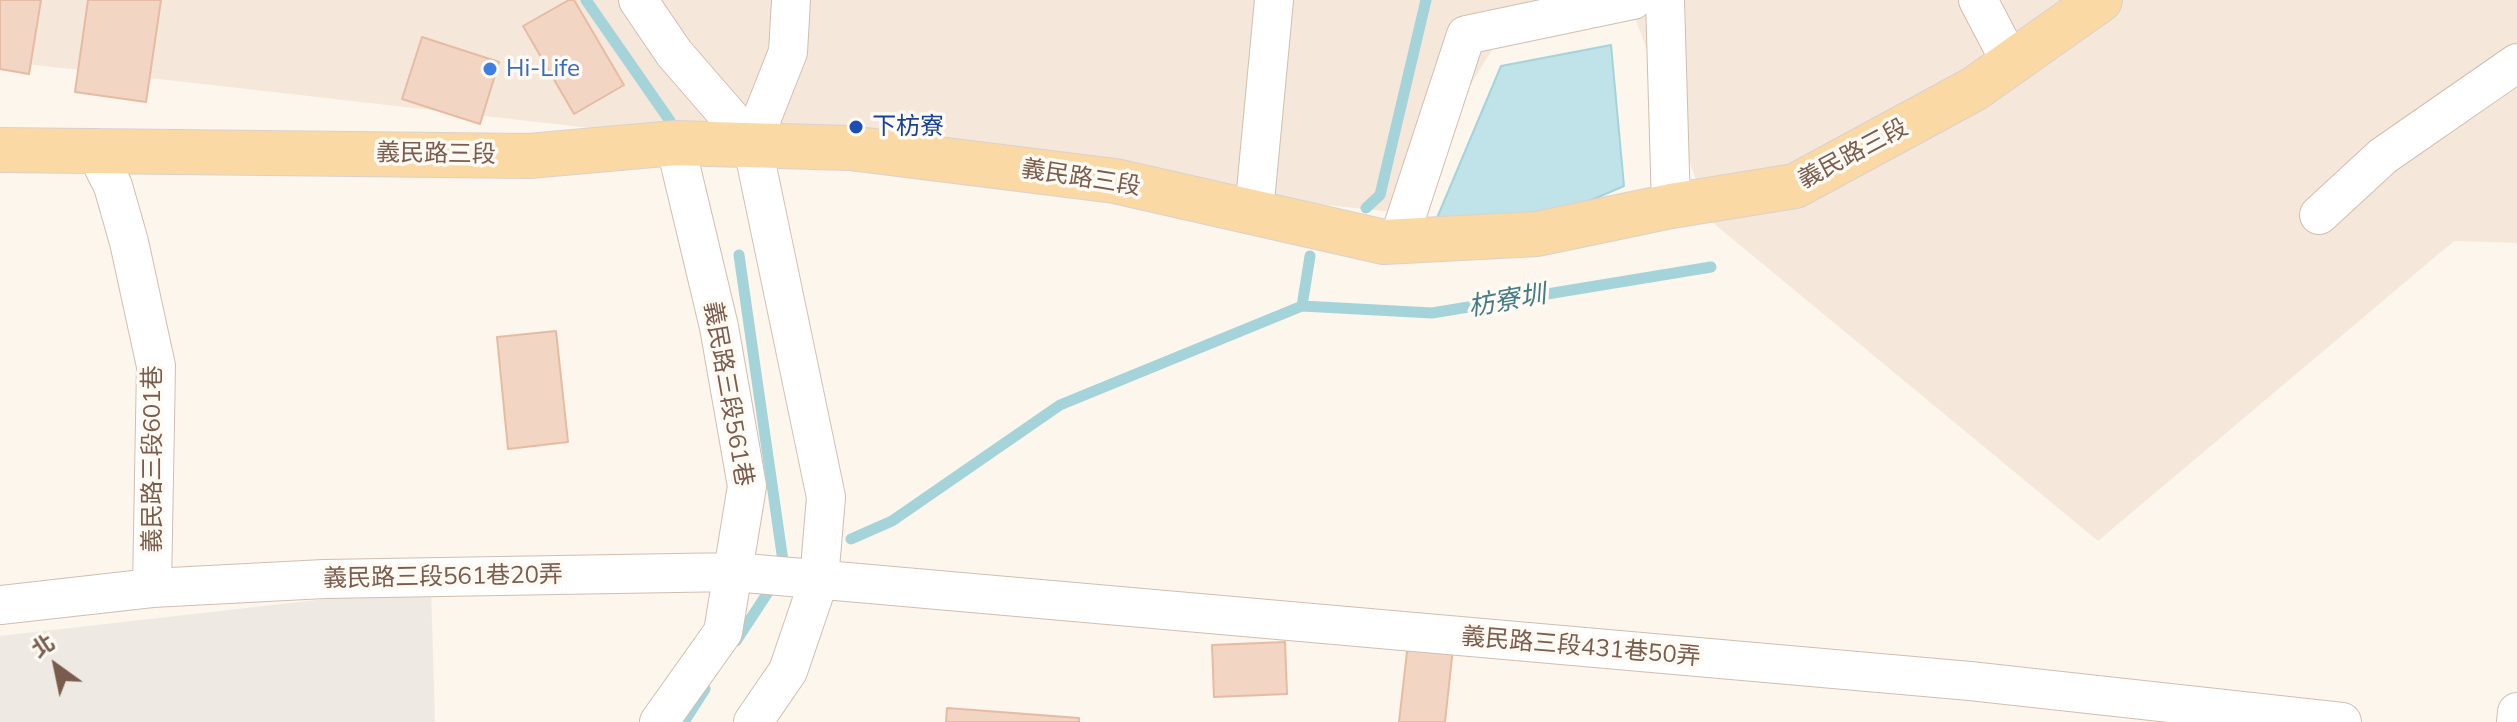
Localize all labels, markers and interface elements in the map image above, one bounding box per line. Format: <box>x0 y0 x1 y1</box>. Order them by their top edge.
place label: Hi-Life <box>506 55 580 83</box>
marker: Hi-Life <box>481 60 499 78</box>
place label: 下枋寮 <box>872 113 944 141</box>
street label: 義民路三段 <box>1793 113 1913 195</box>
marker: 下枋寮 <box>847 118 865 136</box>
street label: 義民路三段 <box>376 139 496 169</box>
street label: 義民路三段 <box>1019 154 1143 202</box>
water label: 枋寮圳 <box>1466 279 1548 323</box>
street label: 義民路三段561巷 <box>698 299 758 489</box>
street label: 義民路三段601巷 <box>139 365 167 553</box>
street label: 義民路三段561巷20弄 <box>323 561 563 593</box>
street label: 義民路三段431巷50弄 <box>1460 622 1702 672</box>
north arrow <box>16 626 96 706</box>
text: 北 <box>26 628 60 664</box>

